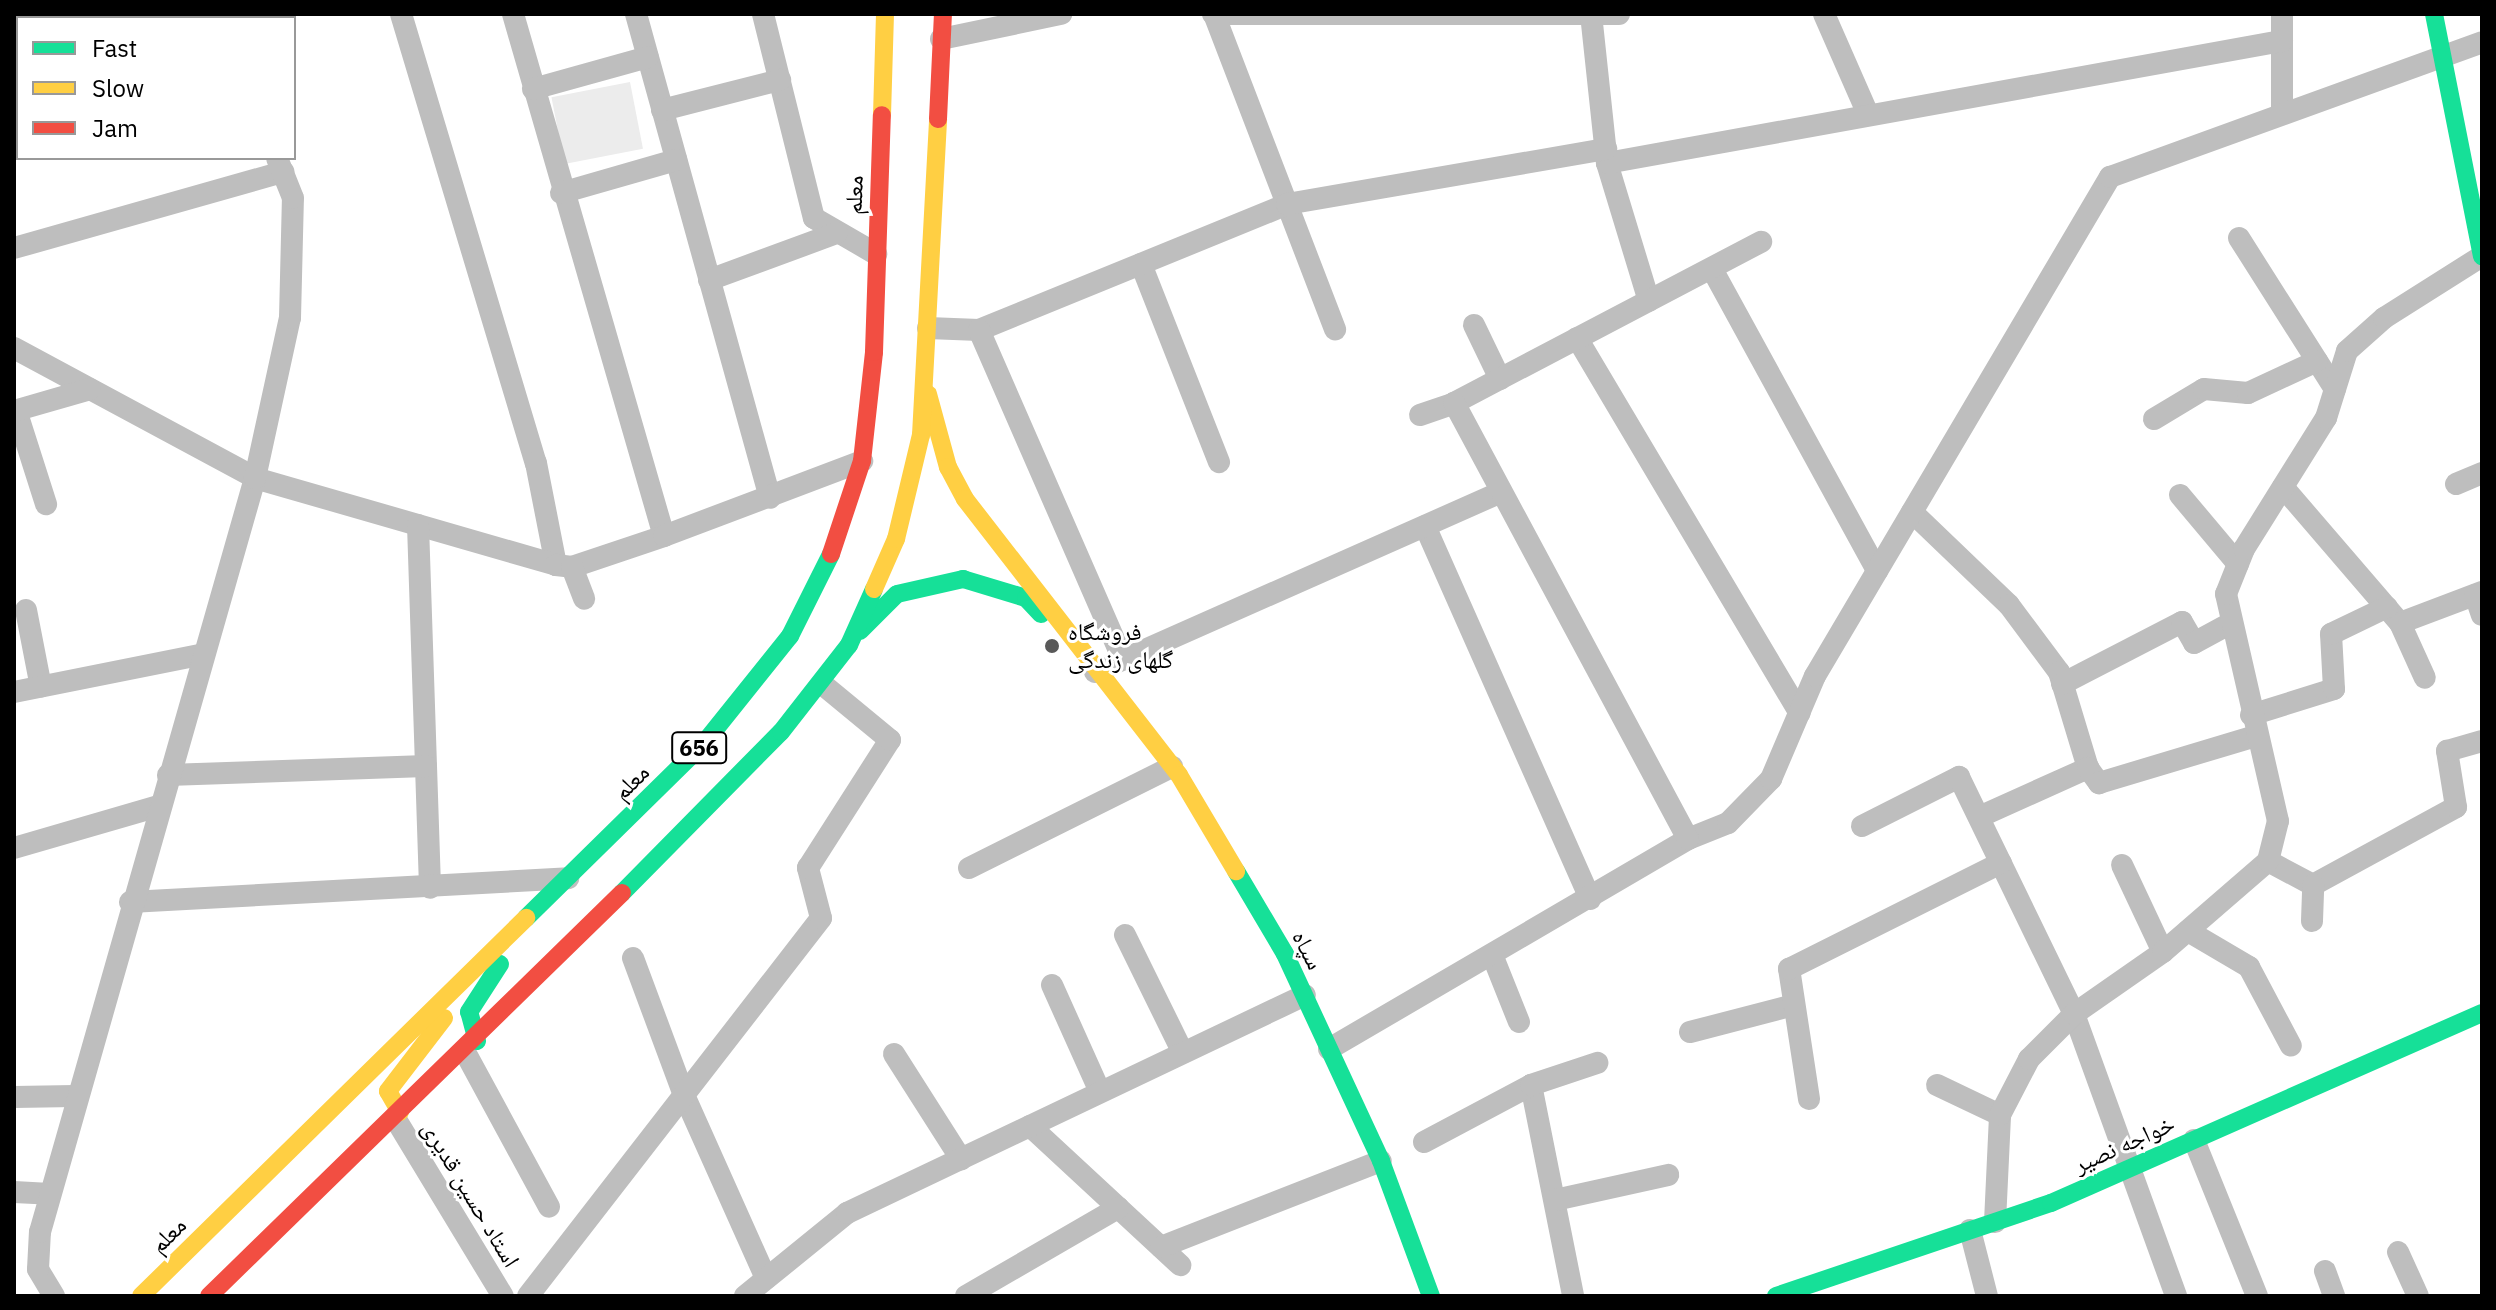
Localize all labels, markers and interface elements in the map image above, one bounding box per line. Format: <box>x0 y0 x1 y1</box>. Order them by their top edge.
legend <box>16 16 296 160</box>
text: Fast <box>92 32 137 64</box>
text: Slow <box>92 72 144 104</box>
text: Jam <box>92 112 138 144</box>
street label: معلم <box>839 175 869 215</box>
place label: فروشگاه گلهای زندگی <box>1068 618 1173 674</box>
marker: فروشگاه گلهای زندگی <box>1043 637 1061 655</box>
road number: 656 <box>671 730 727 766</box>
street label: معلم <box>607 758 655 806</box>
street label: سپاه <box>1286 926 1330 974</box>
street label: خواجه نصیر <box>2069 1109 2179 1179</box>
street label: استاد حسین قدیری <box>416 1116 526 1272</box>
street label: معلم <box>144 1211 192 1259</box>

